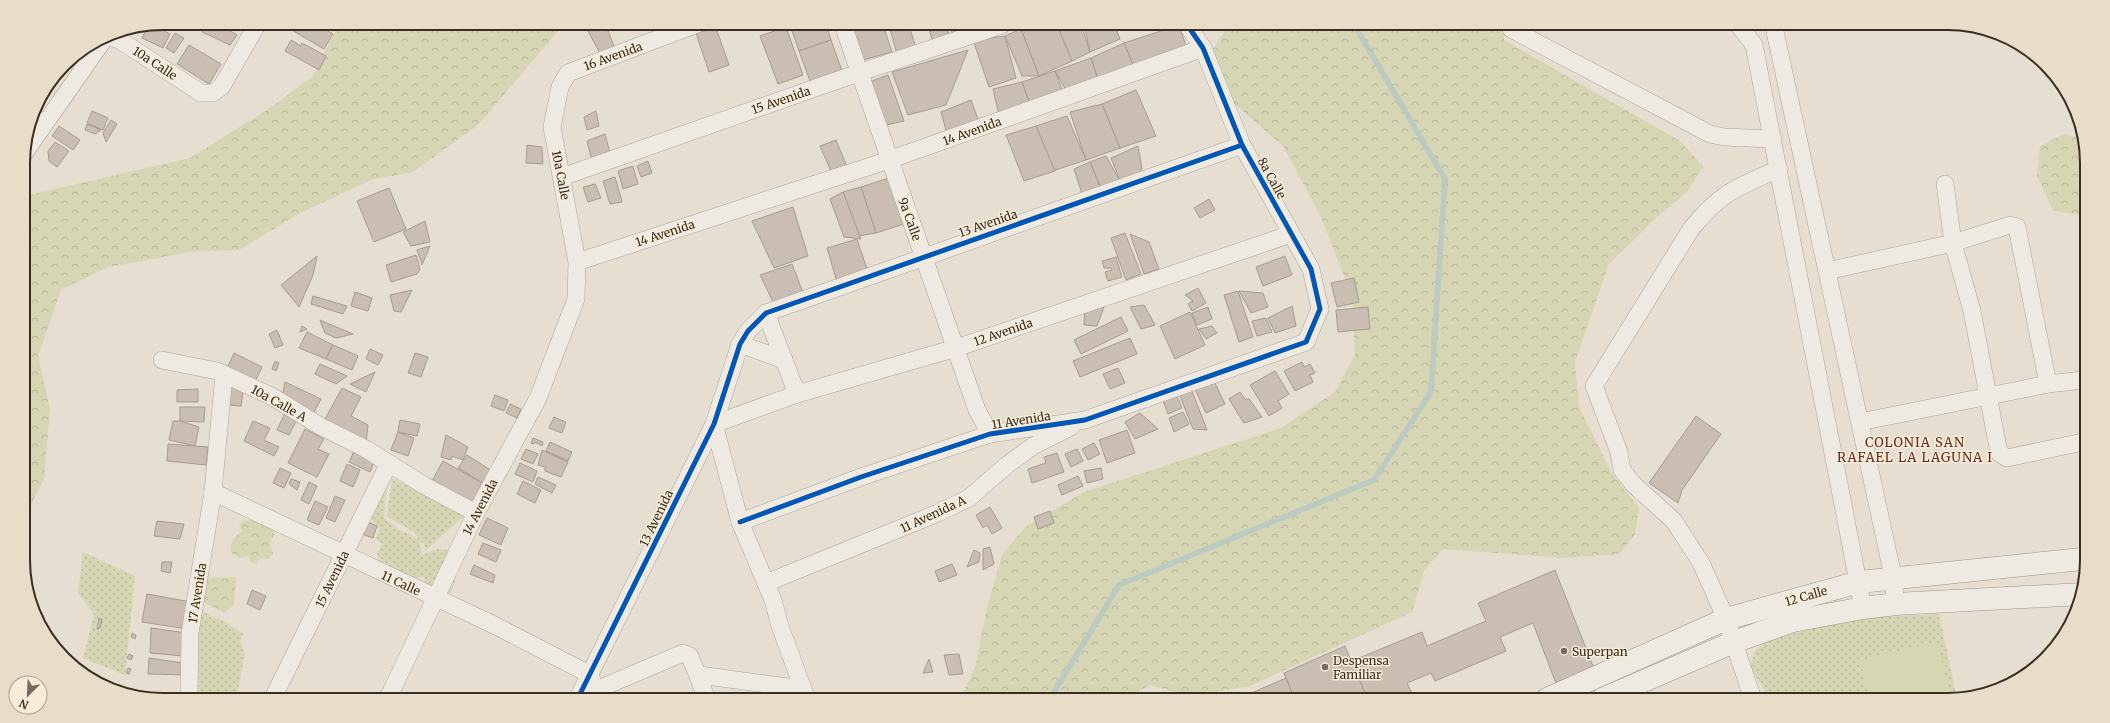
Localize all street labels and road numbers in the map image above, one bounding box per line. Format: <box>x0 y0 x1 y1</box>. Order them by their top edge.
street label: 16 Avenida <box>582 38 645 74</box>
street label: 10a Calle <box>130 43 180 83</box>
street label: 15 Avenida <box>750 83 813 117</box>
street label: 14 Avenida <box>941 113 1004 149</box>
street label: 10a Calle <box>549 149 573 201</box>
street label: 8a Calle <box>1255 155 1289 201</box>
street label: 9a Calle <box>895 195 925 243</box>
street label: 13 Avenida <box>957 206 1020 240</box>
street label: 14 Avenida <box>634 216 697 250</box>
street label: 12 Avenida <box>971 315 1035 349</box>
street label: 10a Calle A <box>249 382 310 425</box>
street label: 11 Avenida <box>990 408 1052 432</box>
street label: 14 Avenida <box>459 476 501 538</box>
street label: 13 Avenida <box>636 487 676 549</box>
street label: 11 Avenida A <box>898 492 969 536</box>
street label: 15 Avenida <box>312 548 352 610</box>
street label: 17 Avenida <box>185 561 209 624</box>
street label: 11 Calle <box>379 567 423 599</box>
street label: 12 Calle <box>1783 583 1829 609</box>

